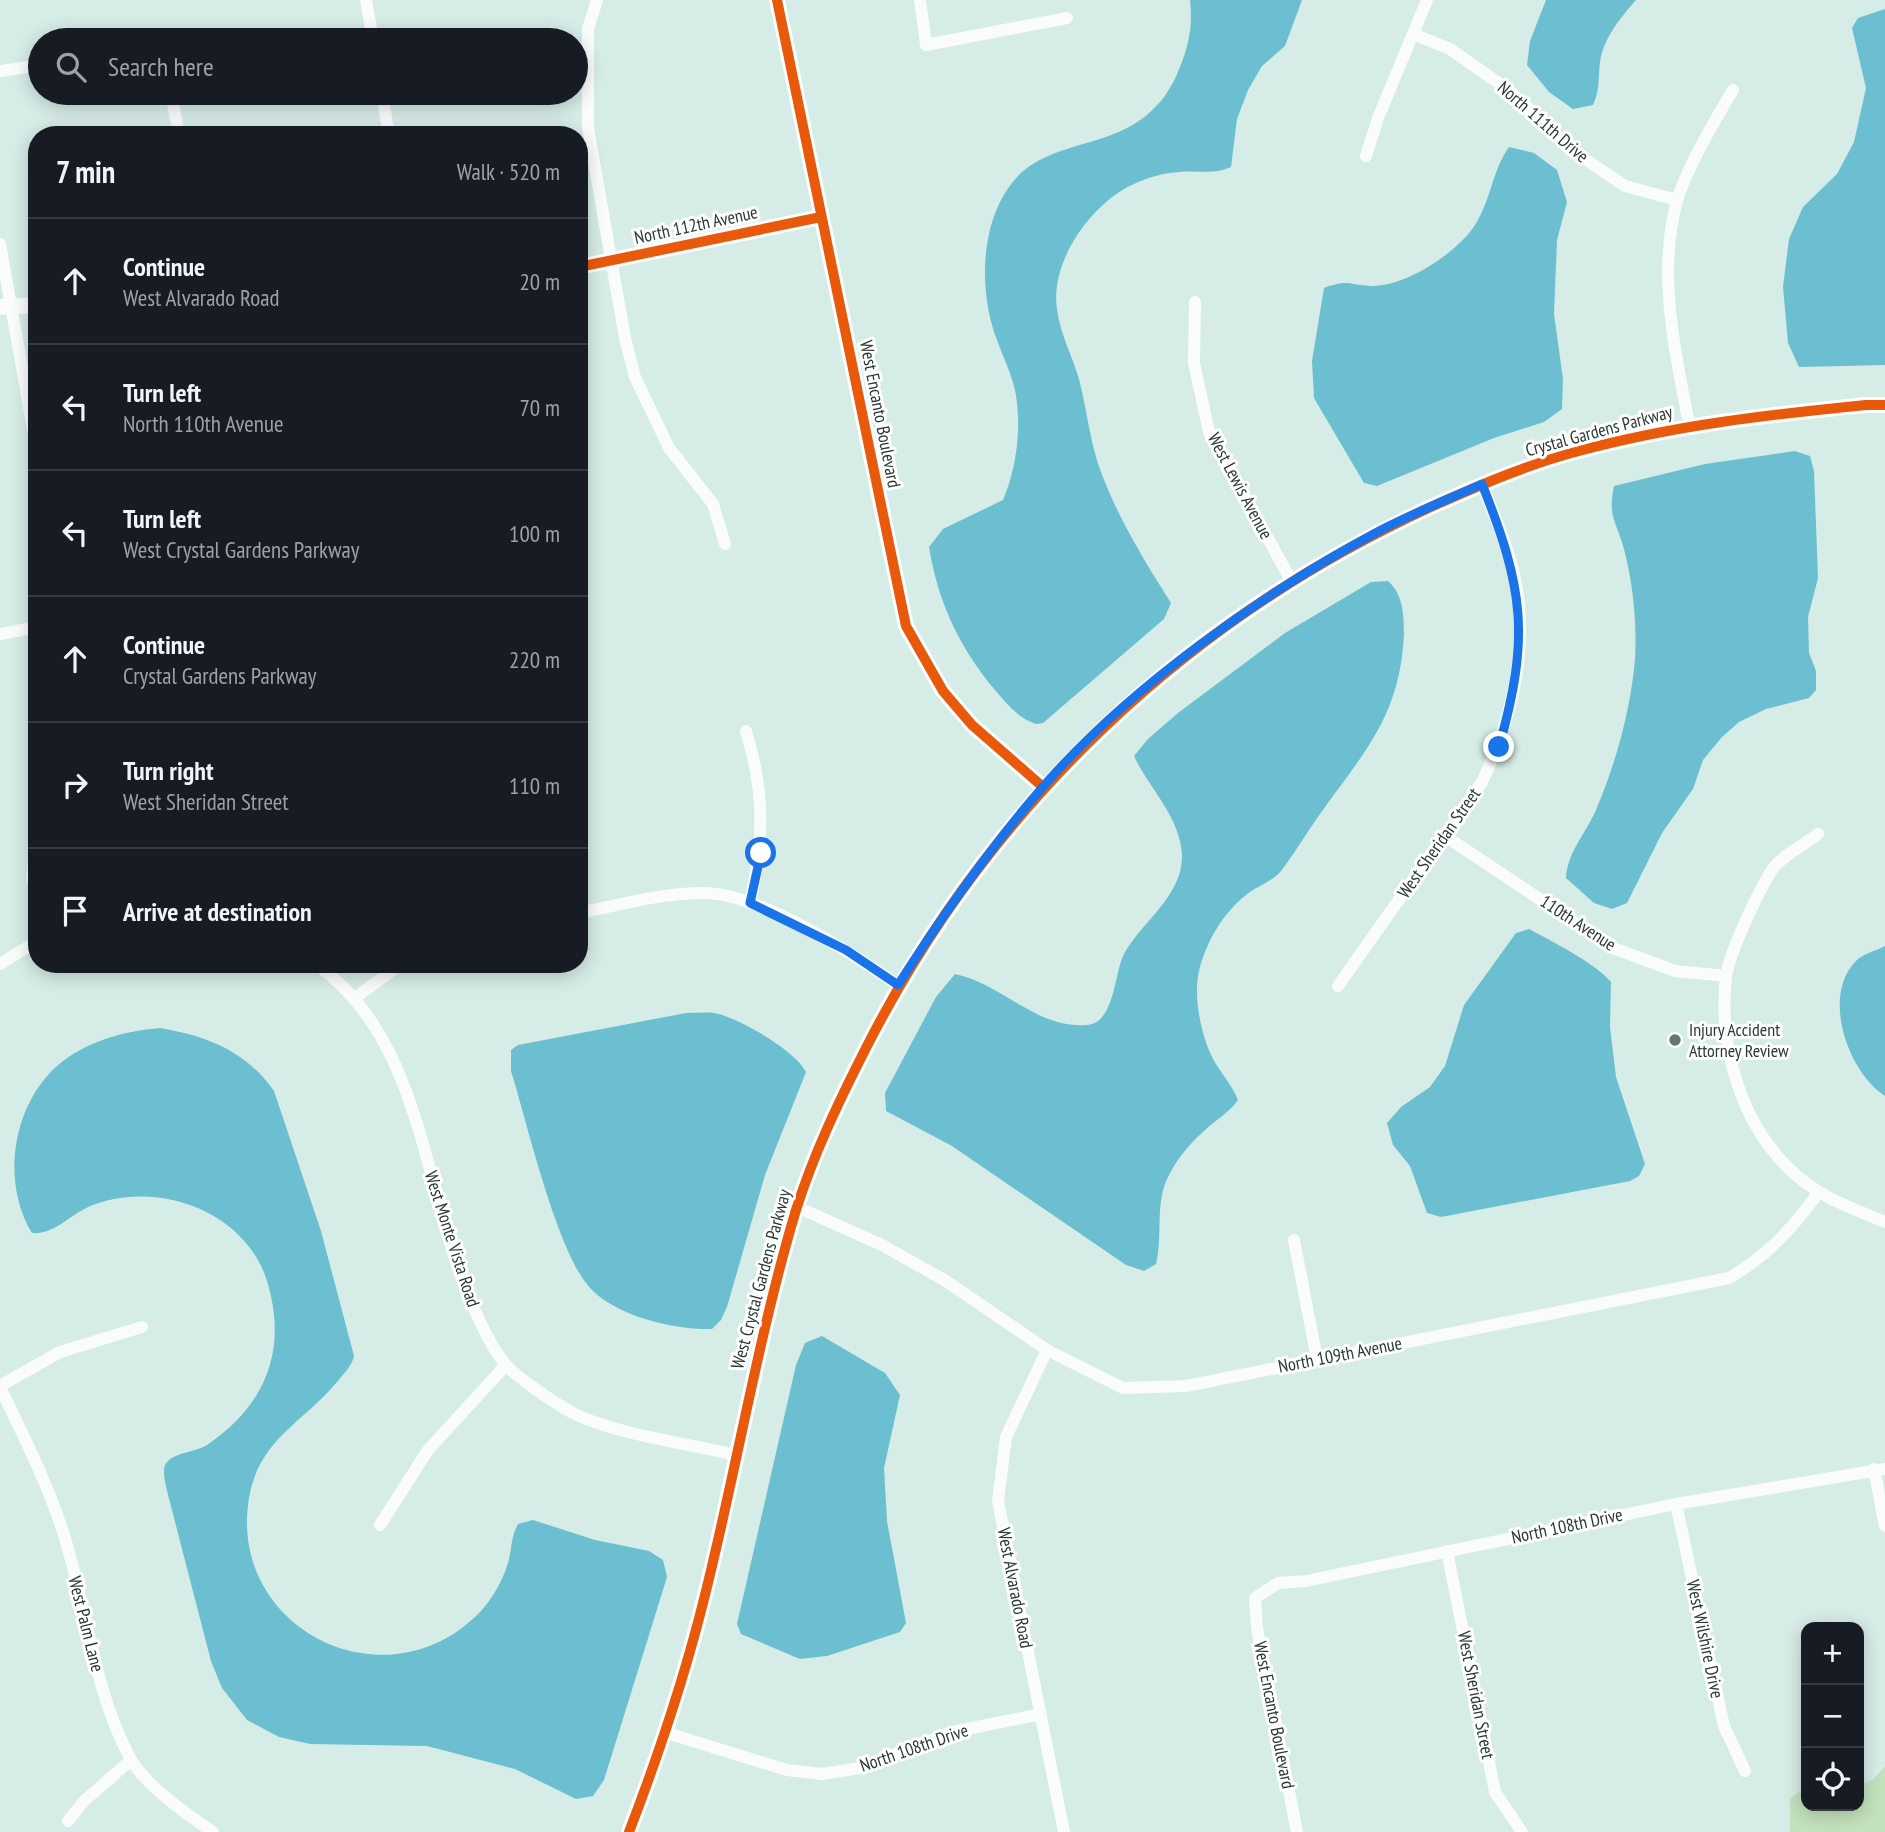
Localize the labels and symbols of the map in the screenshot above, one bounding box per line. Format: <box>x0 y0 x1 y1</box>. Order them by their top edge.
street label: North 111th Drive <box>1493 76 1594 167</box>
street label: North 112th Avenue <box>632 200 760 249</box>
street label: West Encanto Boulevard <box>855 338 906 490</box>
street label: Crystal Gardens Parkway <box>1523 400 1675 461</box>
street label: West Lewis Avenue <box>1203 429 1278 543</box>
route end <box>1483 731 1514 762</box>
street label: West Sheridan Street <box>1392 783 1485 902</box>
route start <box>745 837 776 868</box>
street label: 110th Avenue <box>1536 890 1621 956</box>
place label: Injury Accident Attorney Review <box>1689 1018 1789 1062</box>
marker: Injury Accident Attorney Review <box>1667 1032 1683 1048</box>
street label: West Monte Vista Road <box>420 1168 485 1310</box>
street label: West Crystal Gardens Parkway <box>725 1186 796 1371</box>
street label: North 109th Avenue <box>1276 1331 1404 1378</box>
street label: North 108th Drive <box>1509 1502 1625 1549</box>
street label: West Alvarado Road <box>993 1526 1038 1650</box>
street label: West Palm Lane <box>63 1574 110 1674</box>
street label: West Wilshire Drive <box>1682 1578 1729 1700</box>
street label: West Sheridan Street <box>1453 1629 1500 1761</box>
street label: West Encanto Boulevard <box>1249 1639 1300 1791</box>
street label: North 108th Drive <box>857 1718 971 1777</box>

